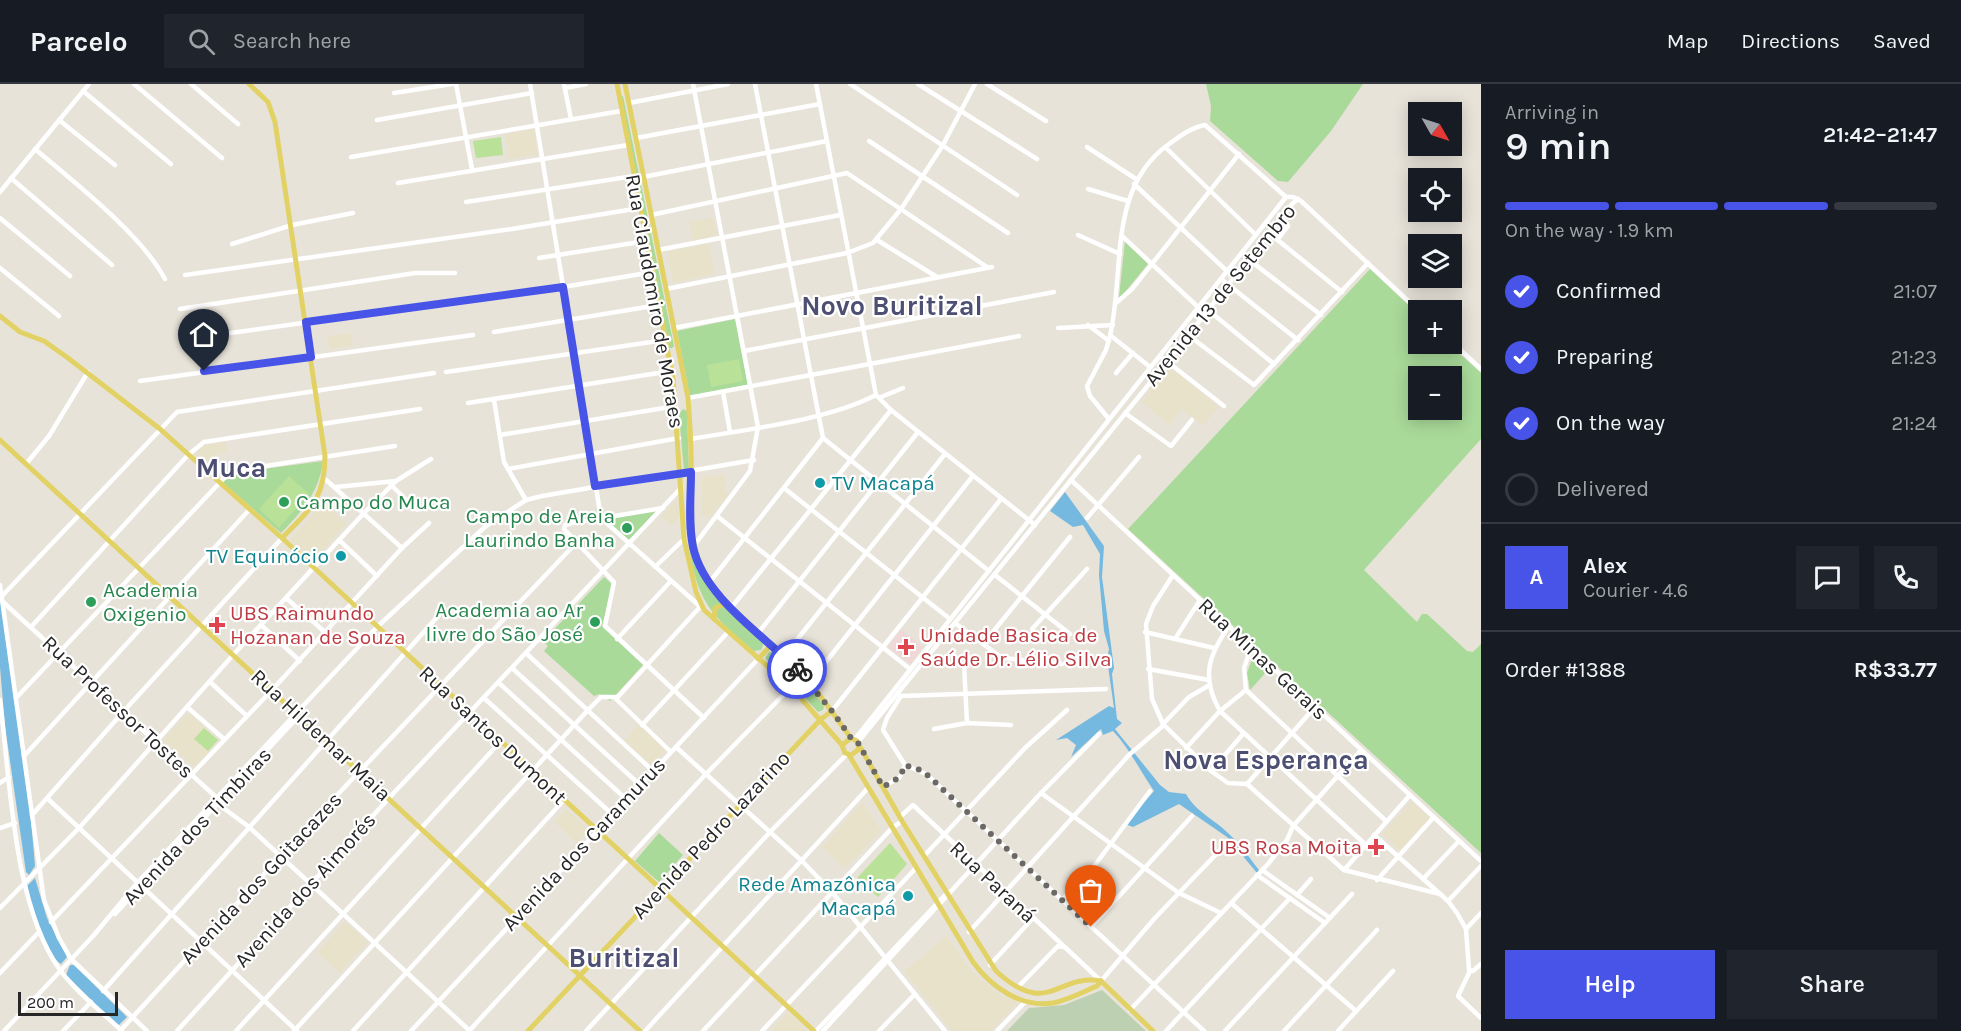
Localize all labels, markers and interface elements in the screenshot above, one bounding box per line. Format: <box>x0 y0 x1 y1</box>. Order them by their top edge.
search box <box>164 14 584 68</box>
text: Parcelo <box>30 25 128 58</box>
icon: search <box>185 25 218 58</box>
text: Search here <box>233 28 351 54</box>
text: Map <box>1667 29 1708 53</box>
text: Directions <box>1741 29 1840 53</box>
text: Saved <box>1873 29 1931 53</box>
text: Arriving in <box>1505 101 1599 124</box>
north arrow <box>1408 102 1462 156</box>
map controls <box>1408 102 1462 420</box>
text: 21:42–21:47 <box>1823 122 1937 148</box>
text: 9 min <box>1505 123 1612 169</box>
button: locate <box>1408 168 1462 222</box>
street label: Rua Claudomiro de Moraes <box>621 172 689 430</box>
street label: Avenida 13 de Setembro <box>1139 199 1301 391</box>
text: On the way · 1.9 km <box>1505 219 1674 242</box>
button: layers <box>1408 234 1462 288</box>
icon: check <box>1505 275 1538 308</box>
text: Confirmed <box>1556 278 1662 304</box>
text: 21:07 <box>1893 280 1937 303</box>
district label: Novo Buritizal <box>801 290 983 322</box>
button: + <box>1408 300 1462 354</box>
pin <box>178 309 229 371</box>
icon: home <box>187 318 220 351</box>
icon: check <box>1505 341 1538 374</box>
text: Preparing <box>1556 344 1653 370</box>
text: 21:23 <box>1891 346 1937 369</box>
button: − <box>1408 366 1462 420</box>
icon: check <box>1505 407 1538 440</box>
text: On the way <box>1556 410 1665 436</box>
text: 21:24 <box>1891 412 1937 435</box>
district label: Muca <box>196 452 266 484</box>
place label: TV Macapá <box>832 471 935 495</box>
marker: TV Macapá <box>813 476 827 490</box>
text: Delivered <box>1556 476 1649 502</box>
place label: Campo do Muca <box>296 490 451 514</box>
marker: Campo do Muca <box>277 495 291 509</box>
place label: Campo de Areia Laurindo Banha <box>464 504 615 552</box>
marker: Campo de Areia Laurindo Banha <box>620 521 634 535</box>
place label: TV Equinócio <box>206 544 329 568</box>
button: chat <box>1796 546 1859 609</box>
button: phone <box>1874 546 1937 609</box>
marker: TV Equinócio <box>334 549 348 563</box>
text: Alex <box>1583 553 1627 579</box>
text: A <box>1530 564 1543 590</box>
place label: Academia Oxigenio <box>103 578 198 626</box>
text: Courier · 4.6 <box>1583 579 1688 602</box>
street label: Rua Minas Gerais <box>1194 593 1332 725</box>
marker: Academia Oxigenio <box>84 595 98 609</box>
place label: Academia ao Ar livre do São José <box>426 598 583 646</box>
place label: UBS Raimundo Hozanan de Souza <box>230 601 406 649</box>
marker: Academia ao Ar livre do São José <box>588 615 602 629</box>
marker: UBS Raimundo Hozanan de Souza <box>208 616 226 634</box>
place label: Unidade Basica de Saúde Dr. Lélio Silva <box>920 623 1112 671</box>
street label: Rua Professor Tostes <box>37 631 199 783</box>
marker: Unidade Basica de Saúde Dr. Lélio Silva <box>897 638 915 656</box>
courier <box>767 639 827 699</box>
icon: bike <box>781 653 814 686</box>
text: Order #1388 <box>1505 657 1626 683</box>
text: R$33.77 <box>1854 657 1937 683</box>
street label: Rua Santos Dumont <box>414 661 572 810</box>
street label: Rua Hildemar Maia <box>246 664 396 806</box>
street label: Avenida dos Timbiras <box>118 742 276 910</box>
district label: Nova Esperança <box>1163 744 1369 776</box>
street label: Avenida Pedro Lazarino <box>627 746 795 924</box>
street label: Avenida dos Caramurus <box>497 752 671 936</box>
street label: Avenida dos Goitacazes <box>175 787 347 969</box>
street label: Avenida dos Aimorés <box>229 808 381 972</box>
place label: UBS Rosa Moita <box>1211 835 1362 859</box>
street label: Rua Paraná <box>945 836 1041 928</box>
marker: UBS Rosa Moita <box>1367 838 1385 856</box>
pin <box>1065 865 1116 927</box>
place label: Rede Amazônica Macapá <box>738 872 896 920</box>
icon: bag <box>1074 874 1107 907</box>
marker: Rede Amazônica Macapá <box>901 889 915 903</box>
district label: Buritizal <box>569 942 679 974</box>
button: Help <box>1505 950 1715 1019</box>
button: Share <box>1727 950 1937 1019</box>
scale bar <box>18 989 118 1016</box>
text: 200 m <box>27 993 74 1012</box>

